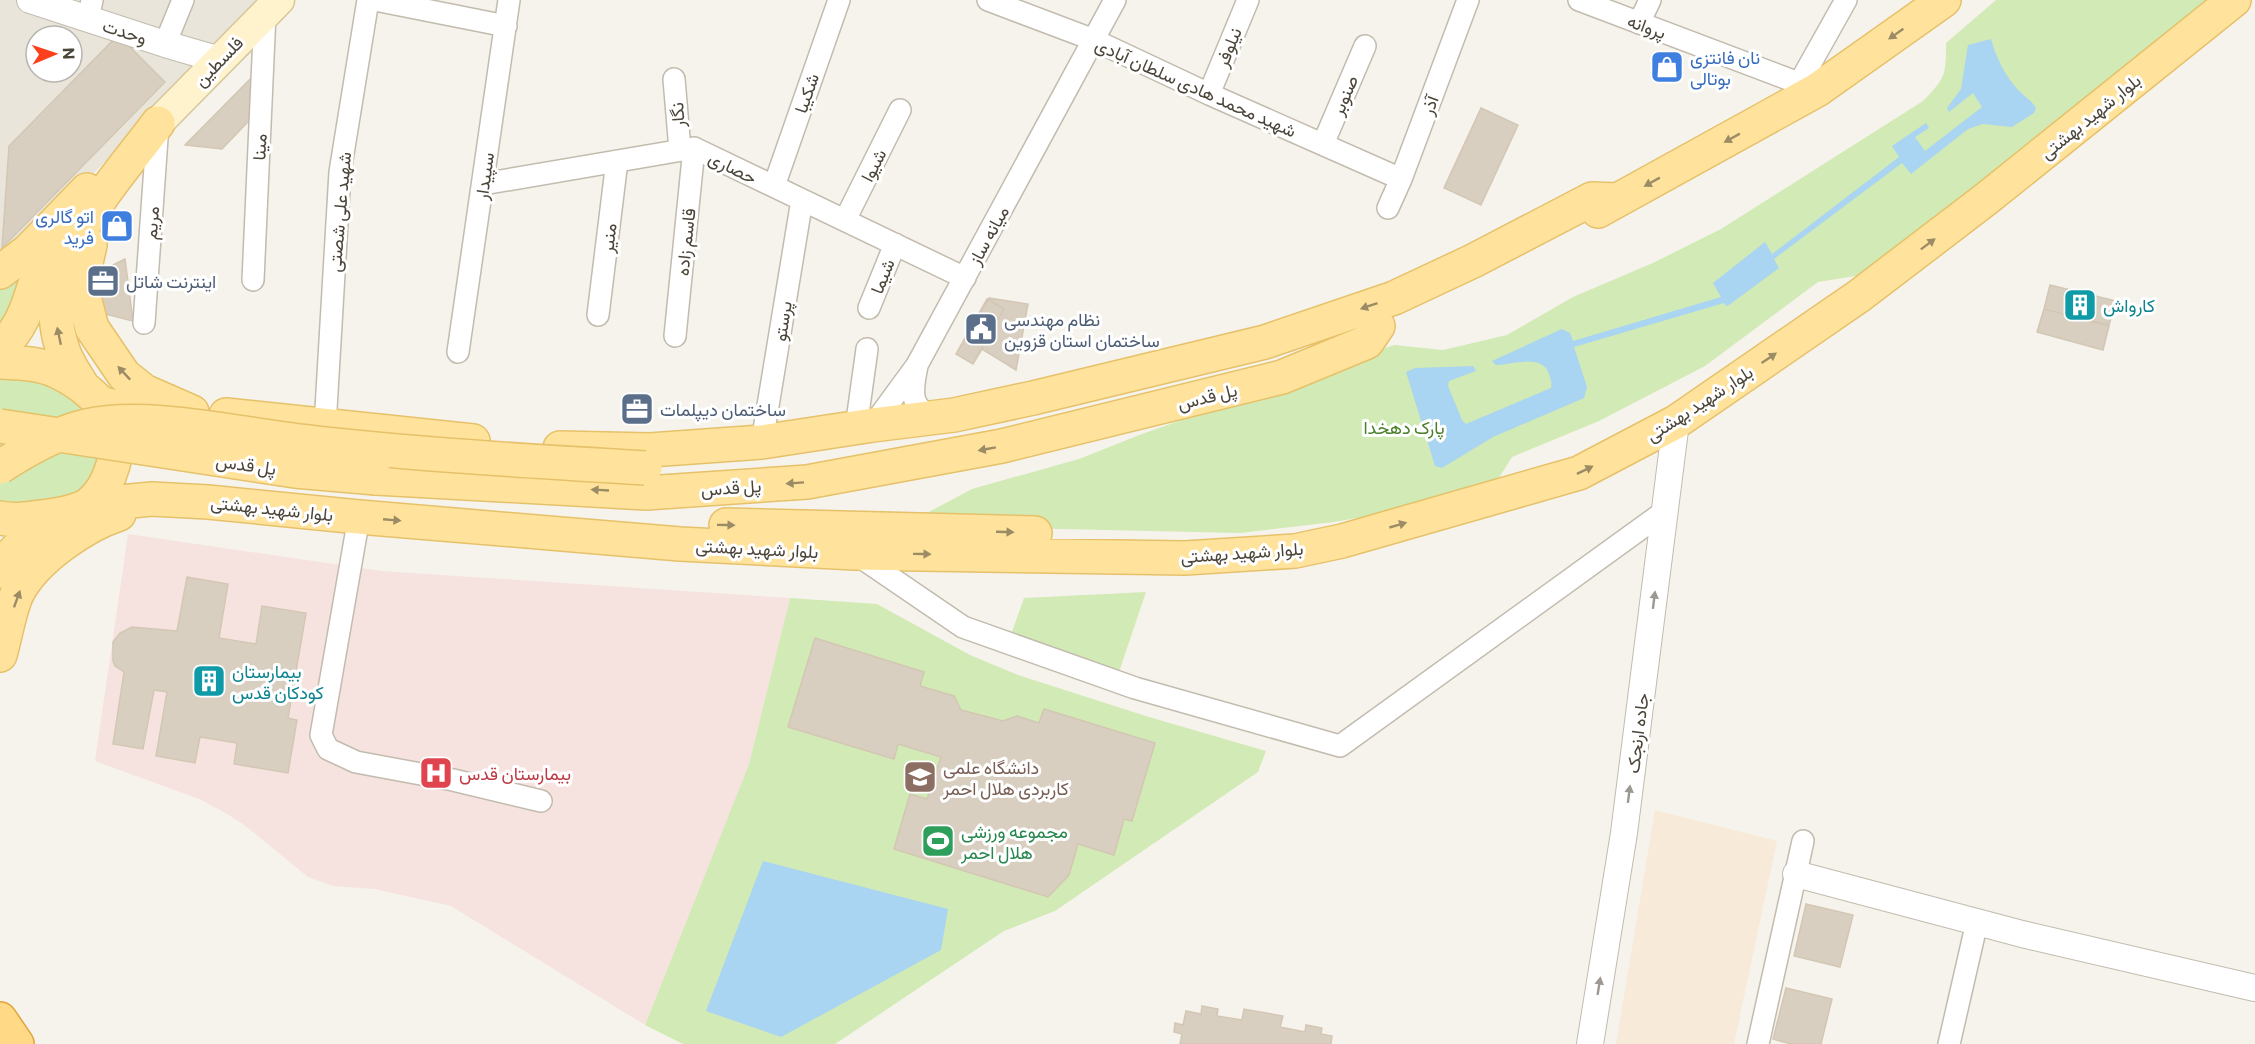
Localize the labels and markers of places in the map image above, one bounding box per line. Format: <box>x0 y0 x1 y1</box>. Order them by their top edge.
place label: نان فانتزی بوتالی <box>1690 46 1760 90</box>
shop icon: نان فانتزی بوتالی <box>1649 49 1685 85</box>
place label: اتو گالری فرید <box>35 205 94 249</box>
shop icon: اتو گالری فرید <box>99 208 135 244</box>
office icon: اینترنت شاتل <box>85 263 121 299</box>
place label: اینترنت شاتل <box>126 270 216 293</box>
building icon: کارواش <box>2062 287 2098 323</box>
place label: کارواش <box>2103 294 2155 317</box>
place label: نظام مهندسی ساختمان استان قزوین <box>1004 308 1160 352</box>
public building icon: نظام مهندسی ساختمان استان قزوین <box>963 311 999 347</box>
office icon: ساختمان دیپلمات <box>619 391 655 427</box>
place label: ساختمان دیپلمات <box>660 398 786 422</box>
place label: بیمارستان کودکان قدس <box>232 660 324 704</box>
building icon: بیمارستان کودکان قدس <box>191 663 227 699</box>
hospital icon: بیمارستان قدس <box>418 755 454 791</box>
place label: دانشگاه علمی کاربردی هلال احمر <box>942 756 1069 800</box>
school or university icon: دانشگاه علمی کاربردی هلال احمر <box>902 759 938 795</box>
place label: بیمارستان قدس <box>459 762 571 785</box>
place label: مجموعه ورزشی هلال احمر <box>960 820 1068 864</box>
sports icon: مجموعه ورزشی هلال احمر <box>920 823 956 859</box>

